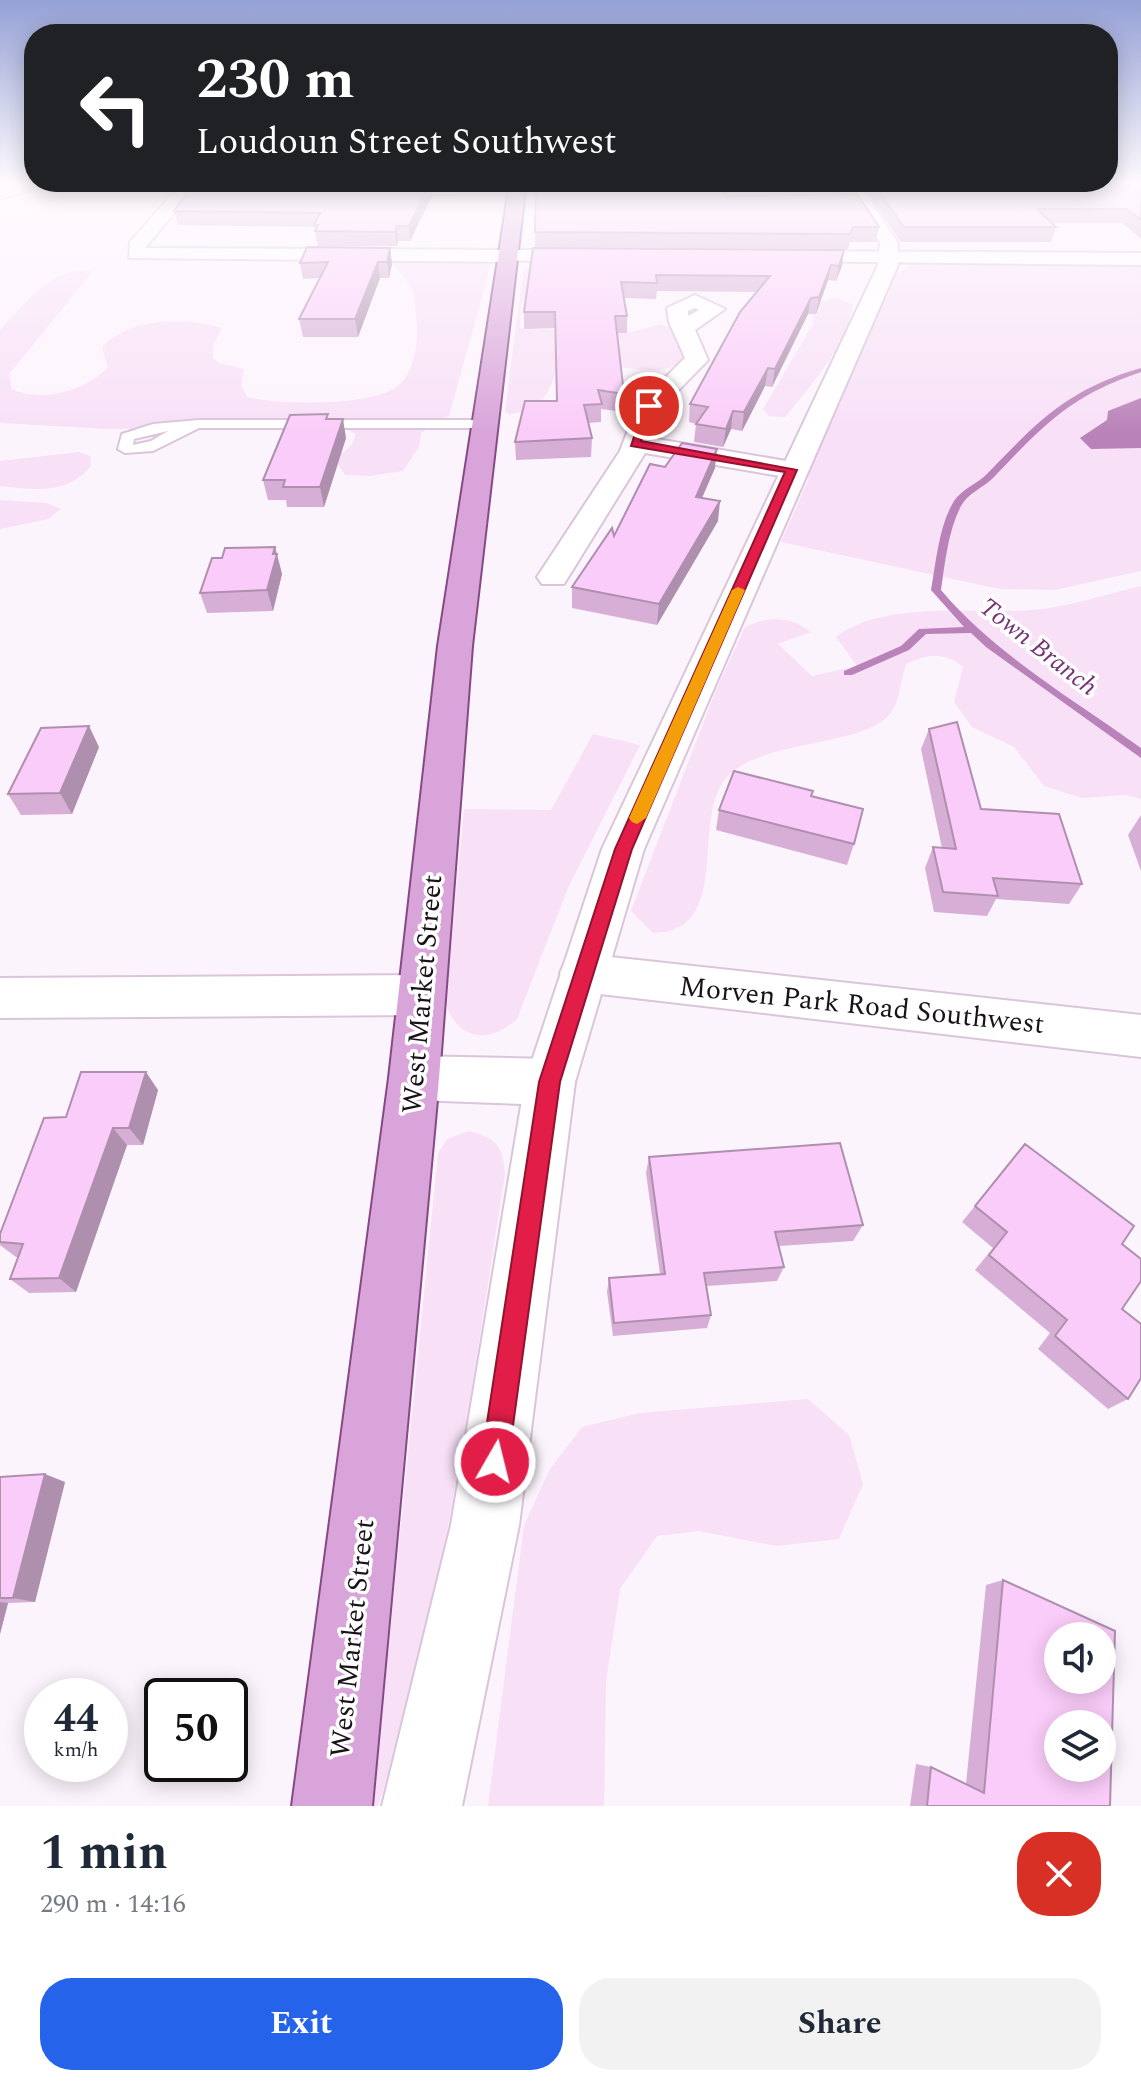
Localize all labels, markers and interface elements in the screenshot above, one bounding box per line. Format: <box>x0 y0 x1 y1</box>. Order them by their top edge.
text: 230 m <box>196 38 355 123</box>
icon: left <box>64 56 168 160</box>
text: Loudoun Street Southwest <box>196 115 617 170</box>
pin <box>615 372 683 440</box>
icon: arrive <box>627 384 671 428</box>
water label: Town Branch <box>970 588 1106 706</box>
street label: West Market Street <box>391 873 454 1115</box>
street label: Morven Park Road Southwest <box>677 965 1047 1046</box>
position arrow <box>453 1420 537 1504</box>
street label: West Market Street <box>319 1517 386 1760</box>
map controls <box>1044 1622 1116 1782</box>
button: sound <box>1044 1622 1116 1694</box>
speed limit sign: 50 <box>144 1678 248 1782</box>
text: 44 <box>54 1689 98 1750</box>
button: layers <box>1044 1710 1116 1782</box>
text: km/h <box>54 1735 99 1765</box>
text: 1 min <box>40 1817 168 1890</box>
button: close <box>1017 1832 1101 1916</box>
text: 290 m · 14:16 <box>40 1884 186 1924</box>
button: Exit <box>40 1978 563 2070</box>
button: Share <box>579 1978 1101 2070</box>

